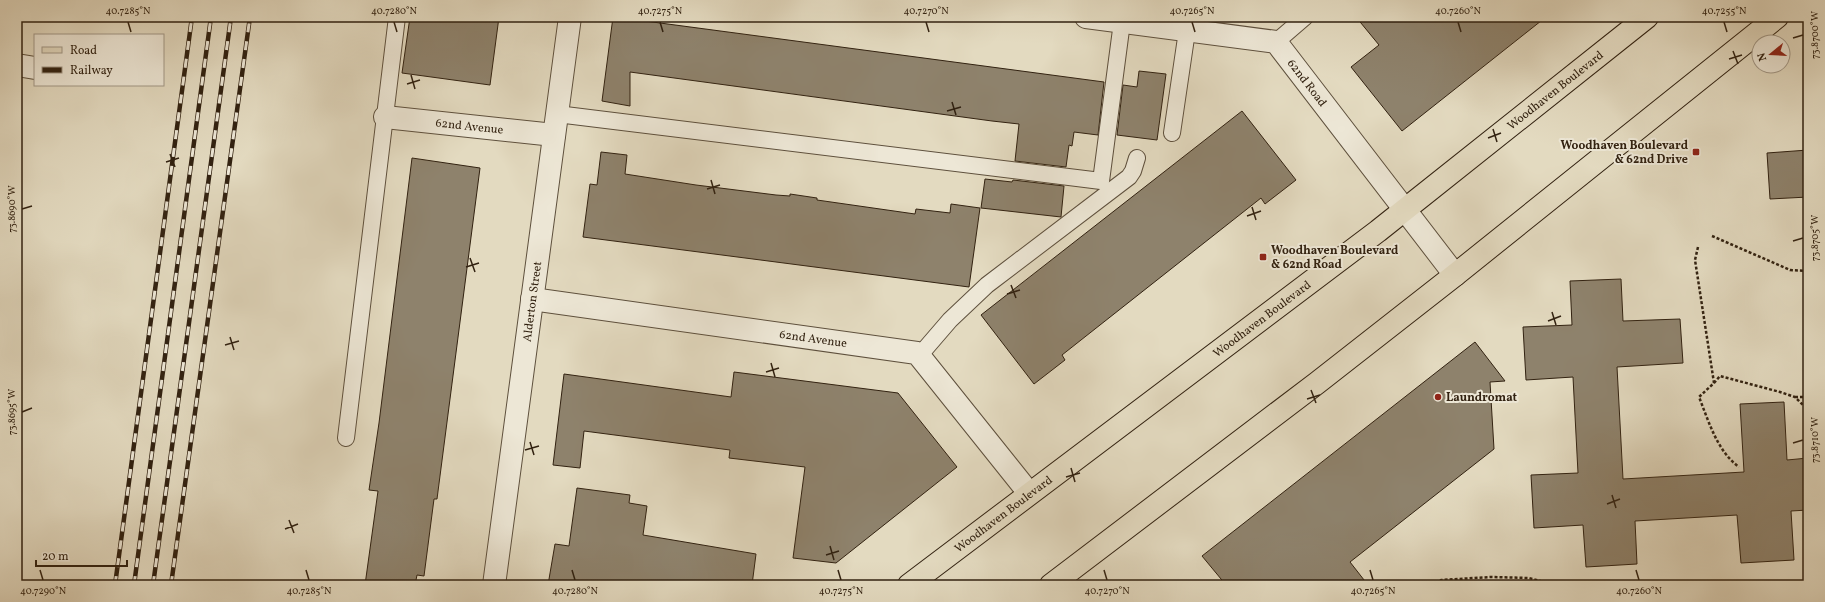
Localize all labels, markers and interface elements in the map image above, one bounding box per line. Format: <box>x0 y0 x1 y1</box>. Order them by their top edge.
text: 40.7285°N <box>106 4 151 18</box>
text: 40.7280°N <box>371 4 418 18</box>
text: 40.7275°N <box>638 4 683 18</box>
text: 40.7270°N <box>903 4 949 18</box>
text: 40.7265°N <box>1170 4 1215 18</box>
text: 40.7260°N <box>1435 4 1482 18</box>
text: 40.7255°N <box>1702 4 1747 18</box>
text: 73.8700°W <box>1808 11 1822 59</box>
legend <box>34 34 164 86</box>
north arrow <box>1751 34 1791 74</box>
text: Road <box>70 43 97 59</box>
street label: Woodhaven Boulevard <box>1504 47 1607 134</box>
text: N <box>1755 51 1771 63</box>
street label: 62nd Road <box>1283 56 1330 111</box>
text: Railway <box>70 63 113 79</box>
street label: 62nd Avenue <box>435 115 504 139</box>
place label: Woodhaven Boulevard & 62nd Drive <box>1561 138 1689 168</box>
marker: Woodhaven Boulevard & 62nd Drive <box>1691 147 1701 157</box>
text: 73.8690°W <box>5 185 19 233</box>
text: 73.8705°W <box>1808 215 1822 261</box>
place label: Woodhaven Boulevard & 62nd Road <box>1271 243 1399 273</box>
marker: Woodhaven Boulevard & 62nd Road <box>1258 252 1268 262</box>
street label: Alderton Street <box>520 260 546 343</box>
street label: Woodhaven Boulevard <box>1210 277 1315 362</box>
street label: 62nd Avenue <box>778 327 848 352</box>
text: 73.8695°W <box>5 389 19 435</box>
place label: Laundromat <box>1446 390 1518 406</box>
marker: Laundromat <box>1433 392 1443 402</box>
text: 73.8710°W <box>1808 417 1822 463</box>
street label: Woodhaven Boulevard <box>952 472 1056 557</box>
scale bar <box>36 542 127 568</box>
text: 20 m <box>42 549 69 565</box>
text: 40.7290°N <box>20 584 67 598</box>
text: 40.7285°N <box>287 584 332 598</box>
text: 40.7280°N <box>552 584 599 598</box>
text: 40.7275°N <box>819 584 864 598</box>
text: 40.7270°N <box>1084 584 1130 598</box>
text: 40.7265°N <box>1351 584 1396 598</box>
text: 40.7260°N <box>1616 584 1663 598</box>

